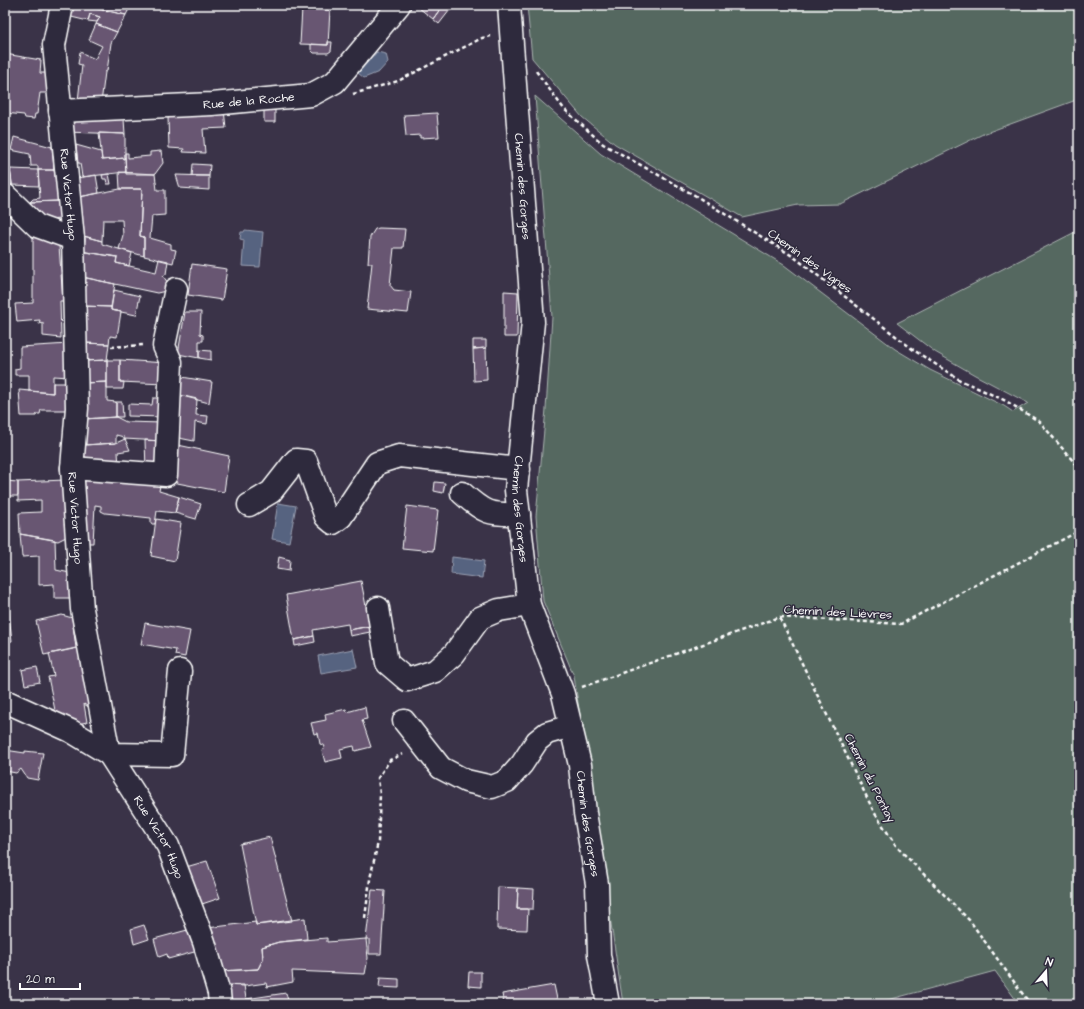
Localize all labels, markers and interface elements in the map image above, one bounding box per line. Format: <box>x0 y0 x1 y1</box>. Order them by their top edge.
street label: Rue de la Roche <box>203 89 296 113</box>
street label: Chemin des Gorges <box>510 133 535 240</box>
street label: Rue Victor Hugo <box>55 148 81 242</box>
street label: Chemin des Vignes <box>764 225 855 299</box>
street label: Chemin des Gorges <box>507 455 532 563</box>
street label: Rue Victor Hugo <box>63 471 87 565</box>
street label: Chemin des Lièvres <box>783 601 893 624</box>
street label: Chemin du Pontay <box>839 731 900 827</box>
street label: Chemin des Gorges <box>572 770 604 878</box>
street label: Rue Victor Hugo <box>129 793 188 881</box>
north arrow <box>1026 951 1066 991</box>
text: N <box>1043 954 1055 970</box>
scale bar <box>20 965 80 991</box>
text: 20 m <box>26 971 55 988</box>

